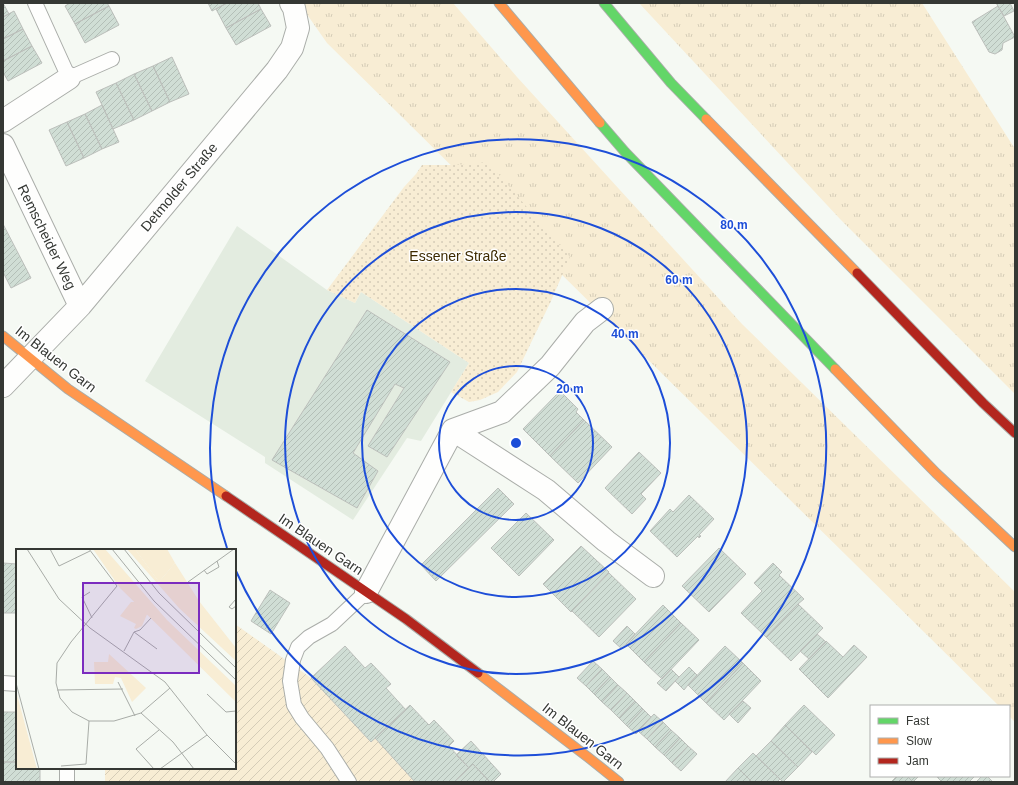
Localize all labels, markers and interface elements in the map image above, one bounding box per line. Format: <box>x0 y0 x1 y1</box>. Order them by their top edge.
street label: Detmolder Straße <box>137 139 221 234</box>
street label: Remscheider Weg <box>15 182 79 292</box>
text: 80 m <box>720 218 748 232</box>
park label: Essener Straße <box>409 248 507 264</box>
text: 60 m <box>665 273 693 287</box>
street label: Im Blauen Garn <box>12 323 100 395</box>
text: 40 m <box>611 327 639 341</box>
text: 20 m <box>556 382 584 396</box>
centre of rings <box>509 436 523 450</box>
street label: Im Blauen Garn <box>276 510 366 578</box>
inset map <box>16 549 236 769</box>
street label: Im Blauen Garn <box>539 700 627 772</box>
legend <box>870 705 1010 777</box>
text: Fast <box>906 714 930 728</box>
text: Slow <box>906 734 932 748</box>
text: Jam <box>906 754 929 768</box>

